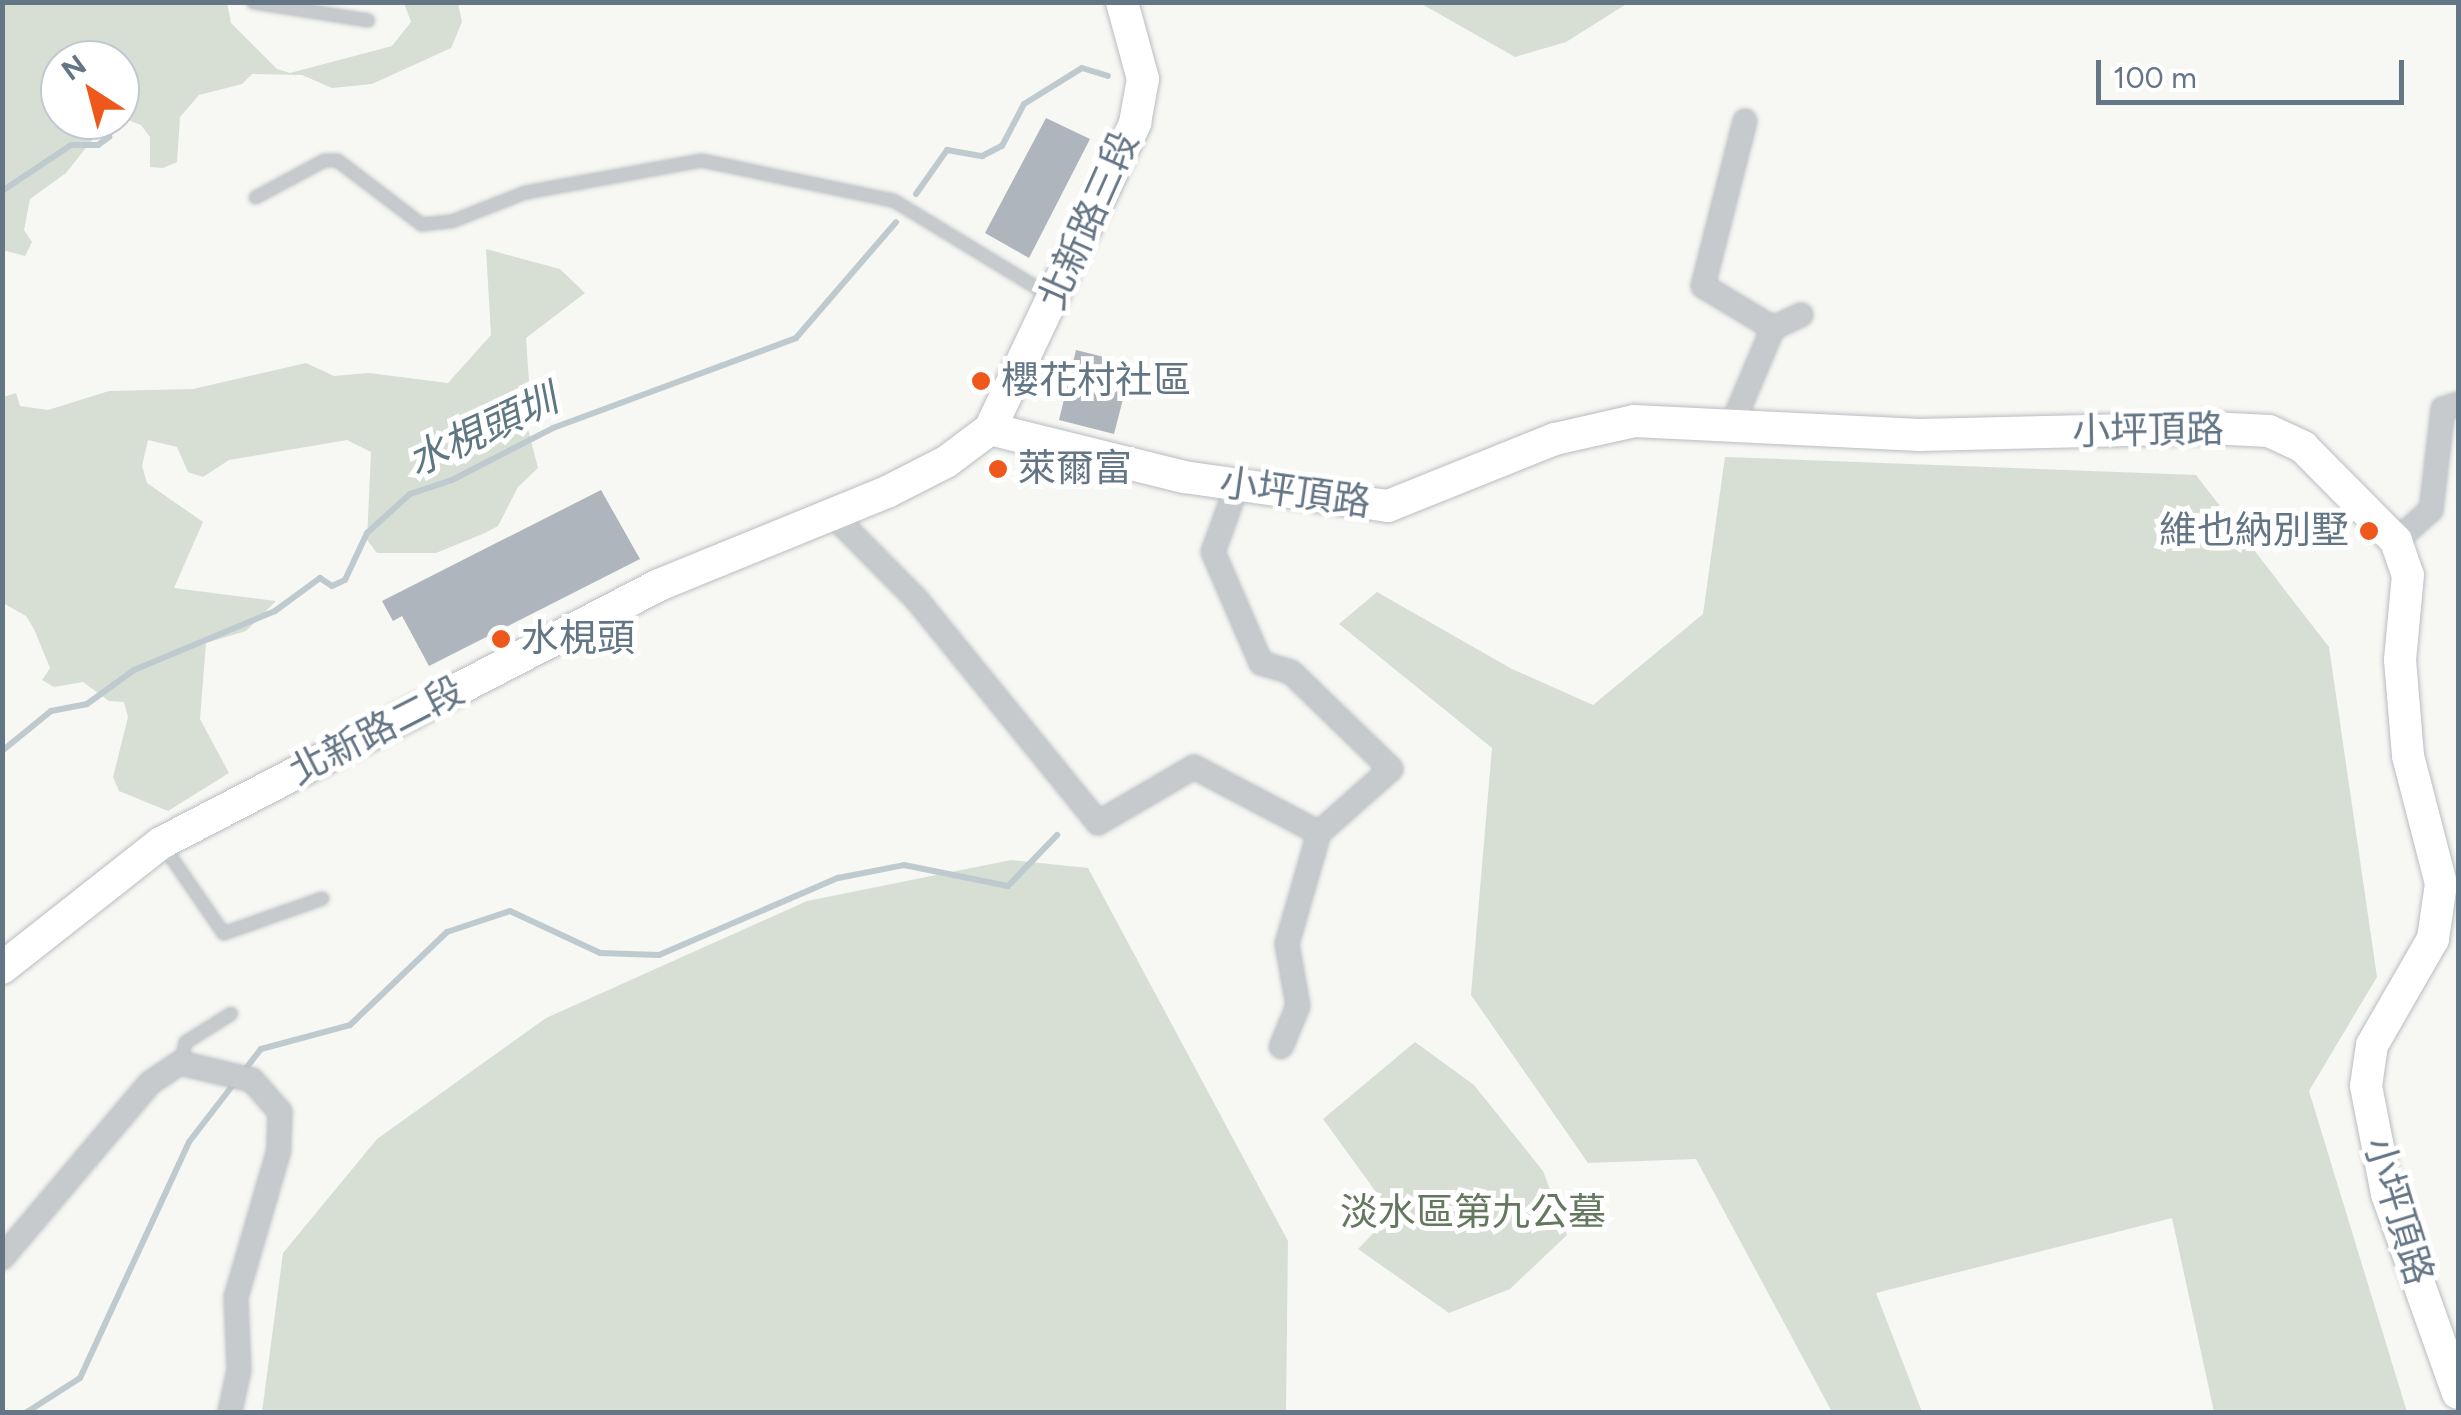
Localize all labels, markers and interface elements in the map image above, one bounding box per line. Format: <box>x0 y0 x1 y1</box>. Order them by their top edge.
north arrow <box>40 40 140 140</box>
scale bar <box>2101 40 2408 102</box>
text: N <box>55 47 92 87</box>
text: 100 m <box>2113 59 2197 96</box>
street label: 北新路三段 <box>1030 124 1148 316</box>
place label: 櫻花村社區 <box>1001 358 1191 404</box>
marker: 櫻花村社區 <box>970 370 992 392</box>
water label: 水梘頭圳 <box>399 374 565 486</box>
street label: 小坪頂路 <box>2072 407 2224 455</box>
place label: 萊爾富 <box>1018 446 1132 492</box>
marker: 萊爾富 <box>987 458 1009 480</box>
street label: 小坪頂路 <box>1217 460 1373 526</box>
place label: 維也納別墅 <box>2159 508 2349 554</box>
marker: 維也納別墅 <box>2358 520 2380 542</box>
place label: 水梘頭 <box>521 616 635 662</box>
marker: 水梘頭 <box>490 628 512 650</box>
street label: 北新路二段 <box>282 668 472 794</box>
street label: 小坪頂路 <box>2354 1132 2442 1290</box>
park label: 淡水區第九公墓 <box>1340 1190 1606 1236</box>

